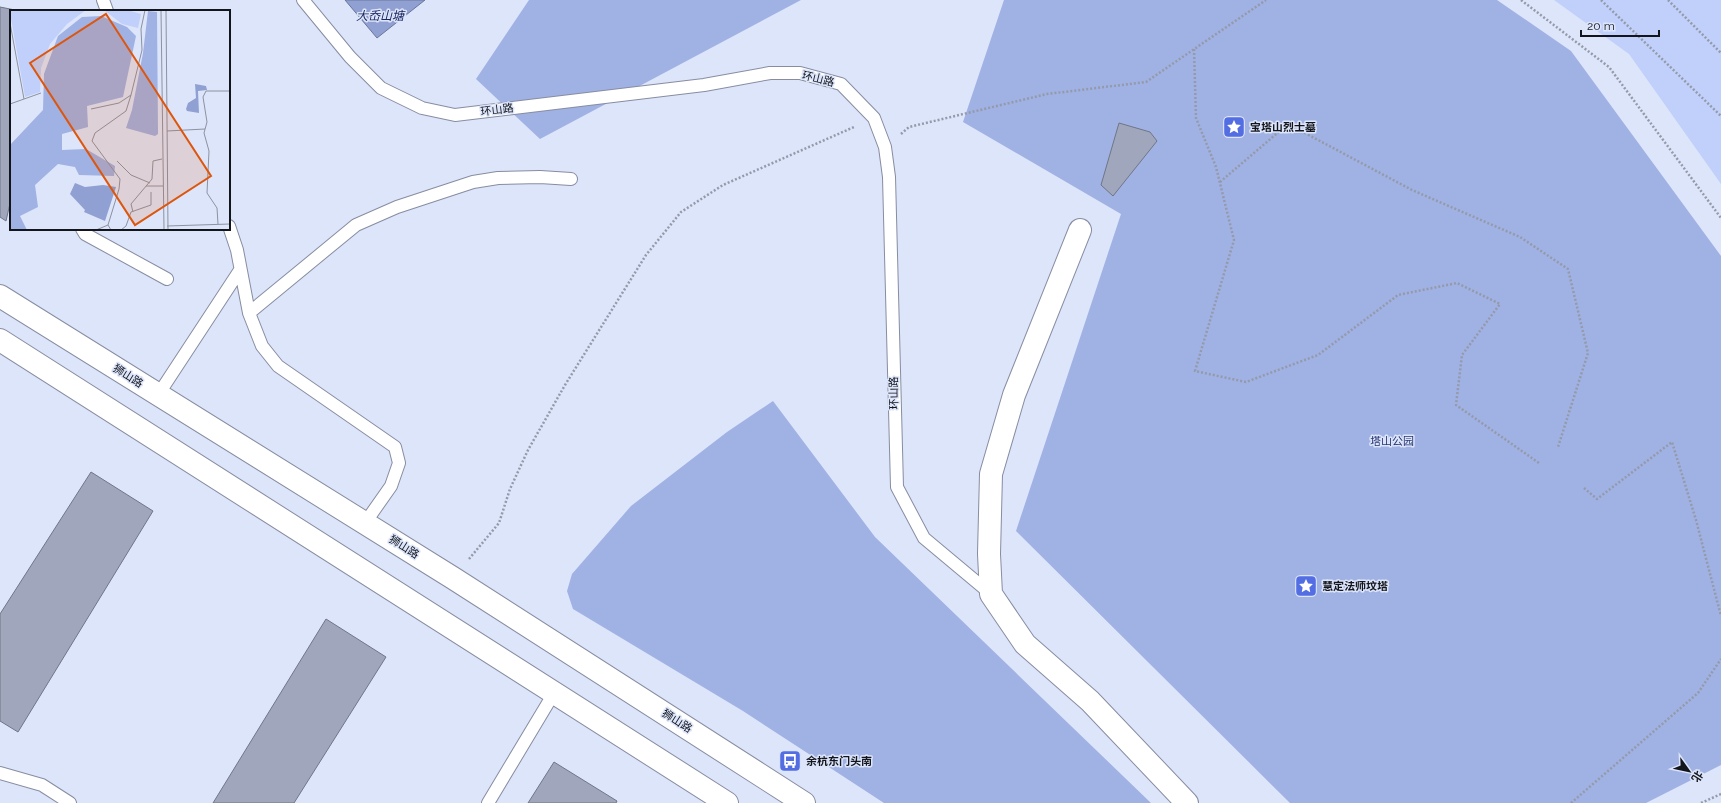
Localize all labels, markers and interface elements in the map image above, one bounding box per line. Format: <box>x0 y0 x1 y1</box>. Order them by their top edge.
water label: 大岙山塘 <box>356 9 406 23</box>
inset map <box>10 10 230 230</box>
scale bar <box>1581 12 1659 38</box>
text: 20 m <box>1587 19 1615 33</box>
street label: 环山路 <box>800 69 836 89</box>
street label: 环山路 <box>480 102 514 118</box>
place icon: 宝塔山烈士墓 <box>1221 114 1247 140</box>
place label: 宝塔山烈士墓 <box>1250 121 1316 134</box>
street label: 狮山路 <box>111 362 145 390</box>
street label: 环山路 <box>887 376 901 410</box>
park label: 塔山公园 <box>1370 435 1414 448</box>
street label: 狮山路 <box>387 533 421 561</box>
place icon: 慧定法师坟塔 <box>1293 573 1319 599</box>
place label: 慧定法师坟塔 <box>1322 580 1388 593</box>
street label: 狮山路 <box>660 707 694 735</box>
bus stop icon: 余杭东门头南 <box>777 748 803 774</box>
north arrow <box>1669 751 1709 791</box>
place label: 余杭东门头南 <box>806 755 872 768</box>
text: 北 <box>1689 768 1705 784</box>

